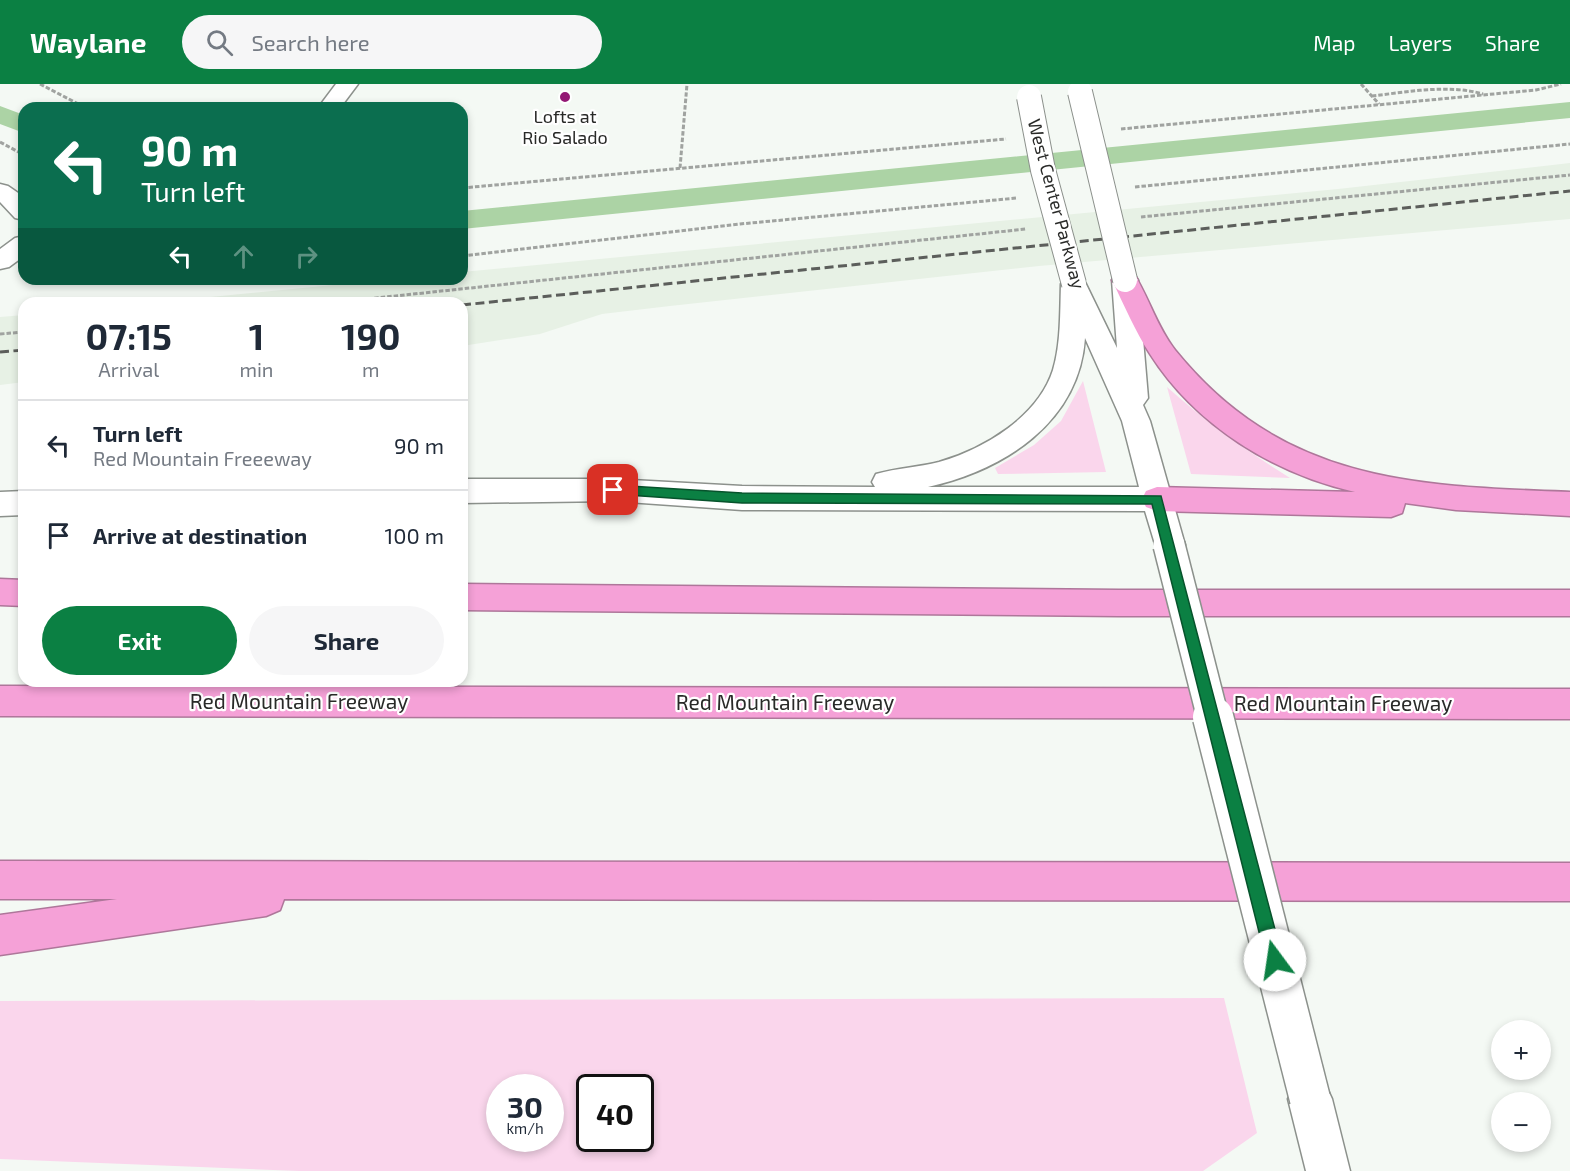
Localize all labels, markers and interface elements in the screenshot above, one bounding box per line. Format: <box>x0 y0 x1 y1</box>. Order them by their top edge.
search box <box>182 15 602 69</box>
text: Waylane <box>30 25 146 59</box>
icon: search <box>203 26 236 59</box>
text: Search here <box>251 29 370 55</box>
text: Map <box>1313 30 1355 55</box>
text: Layers <box>1388 30 1452 55</box>
text: Share <box>1485 30 1540 55</box>
marker: Lofts at Rio Salado <box>558 90 572 104</box>
place label: Lofts at Rio Salado <box>522 105 608 148</box>
street label: West Center Parkway <box>1024 116 1090 292</box>
text: 90 m <box>141 124 238 174</box>
icon: left <box>42 126 120 204</box>
text: Turn left <box>141 175 245 207</box>
icon: left <box>164 240 197 273</box>
icon: ahead <box>227 240 260 273</box>
icon: right <box>290 240 323 273</box>
text: 07:15 <box>85 314 172 357</box>
text: 1 <box>249 314 264 357</box>
text: 190 <box>341 314 400 357</box>
text: Arrival <box>98 357 159 381</box>
text: min <box>239 357 273 381</box>
text: m <box>362 357 379 381</box>
text: Turn left <box>93 420 182 446</box>
icon: left <box>42 429 75 462</box>
text: 90 m <box>394 432 444 458</box>
text: Red Mountain Freeeway <box>93 446 312 470</box>
pin <box>587 464 638 515</box>
icon: arrive <box>596 473 629 506</box>
icon: arrive <box>42 519 75 552</box>
text: Arrive at destination <box>93 522 307 548</box>
text: 100 m <box>385 522 444 548</box>
button: Exit <box>42 606 237 675</box>
button: Share <box>249 606 444 675</box>
street label: Red Mountain Freeway <box>190 688 408 713</box>
street label: Red Mountain Freeway <box>676 689 894 714</box>
street label: Red Mountain Freeway <box>1234 690 1452 715</box>
position arrow <box>1243 928 1307 992</box>
map controls <box>1491 1020 1551 1152</box>
button: + <box>1491 1020 1551 1080</box>
speed limit sign: 40 <box>576 1074 654 1152</box>
text: 30 <box>507 1088 543 1124</box>
button: − <box>1491 1092 1551 1152</box>
text: km/h <box>506 1119 544 1137</box>

